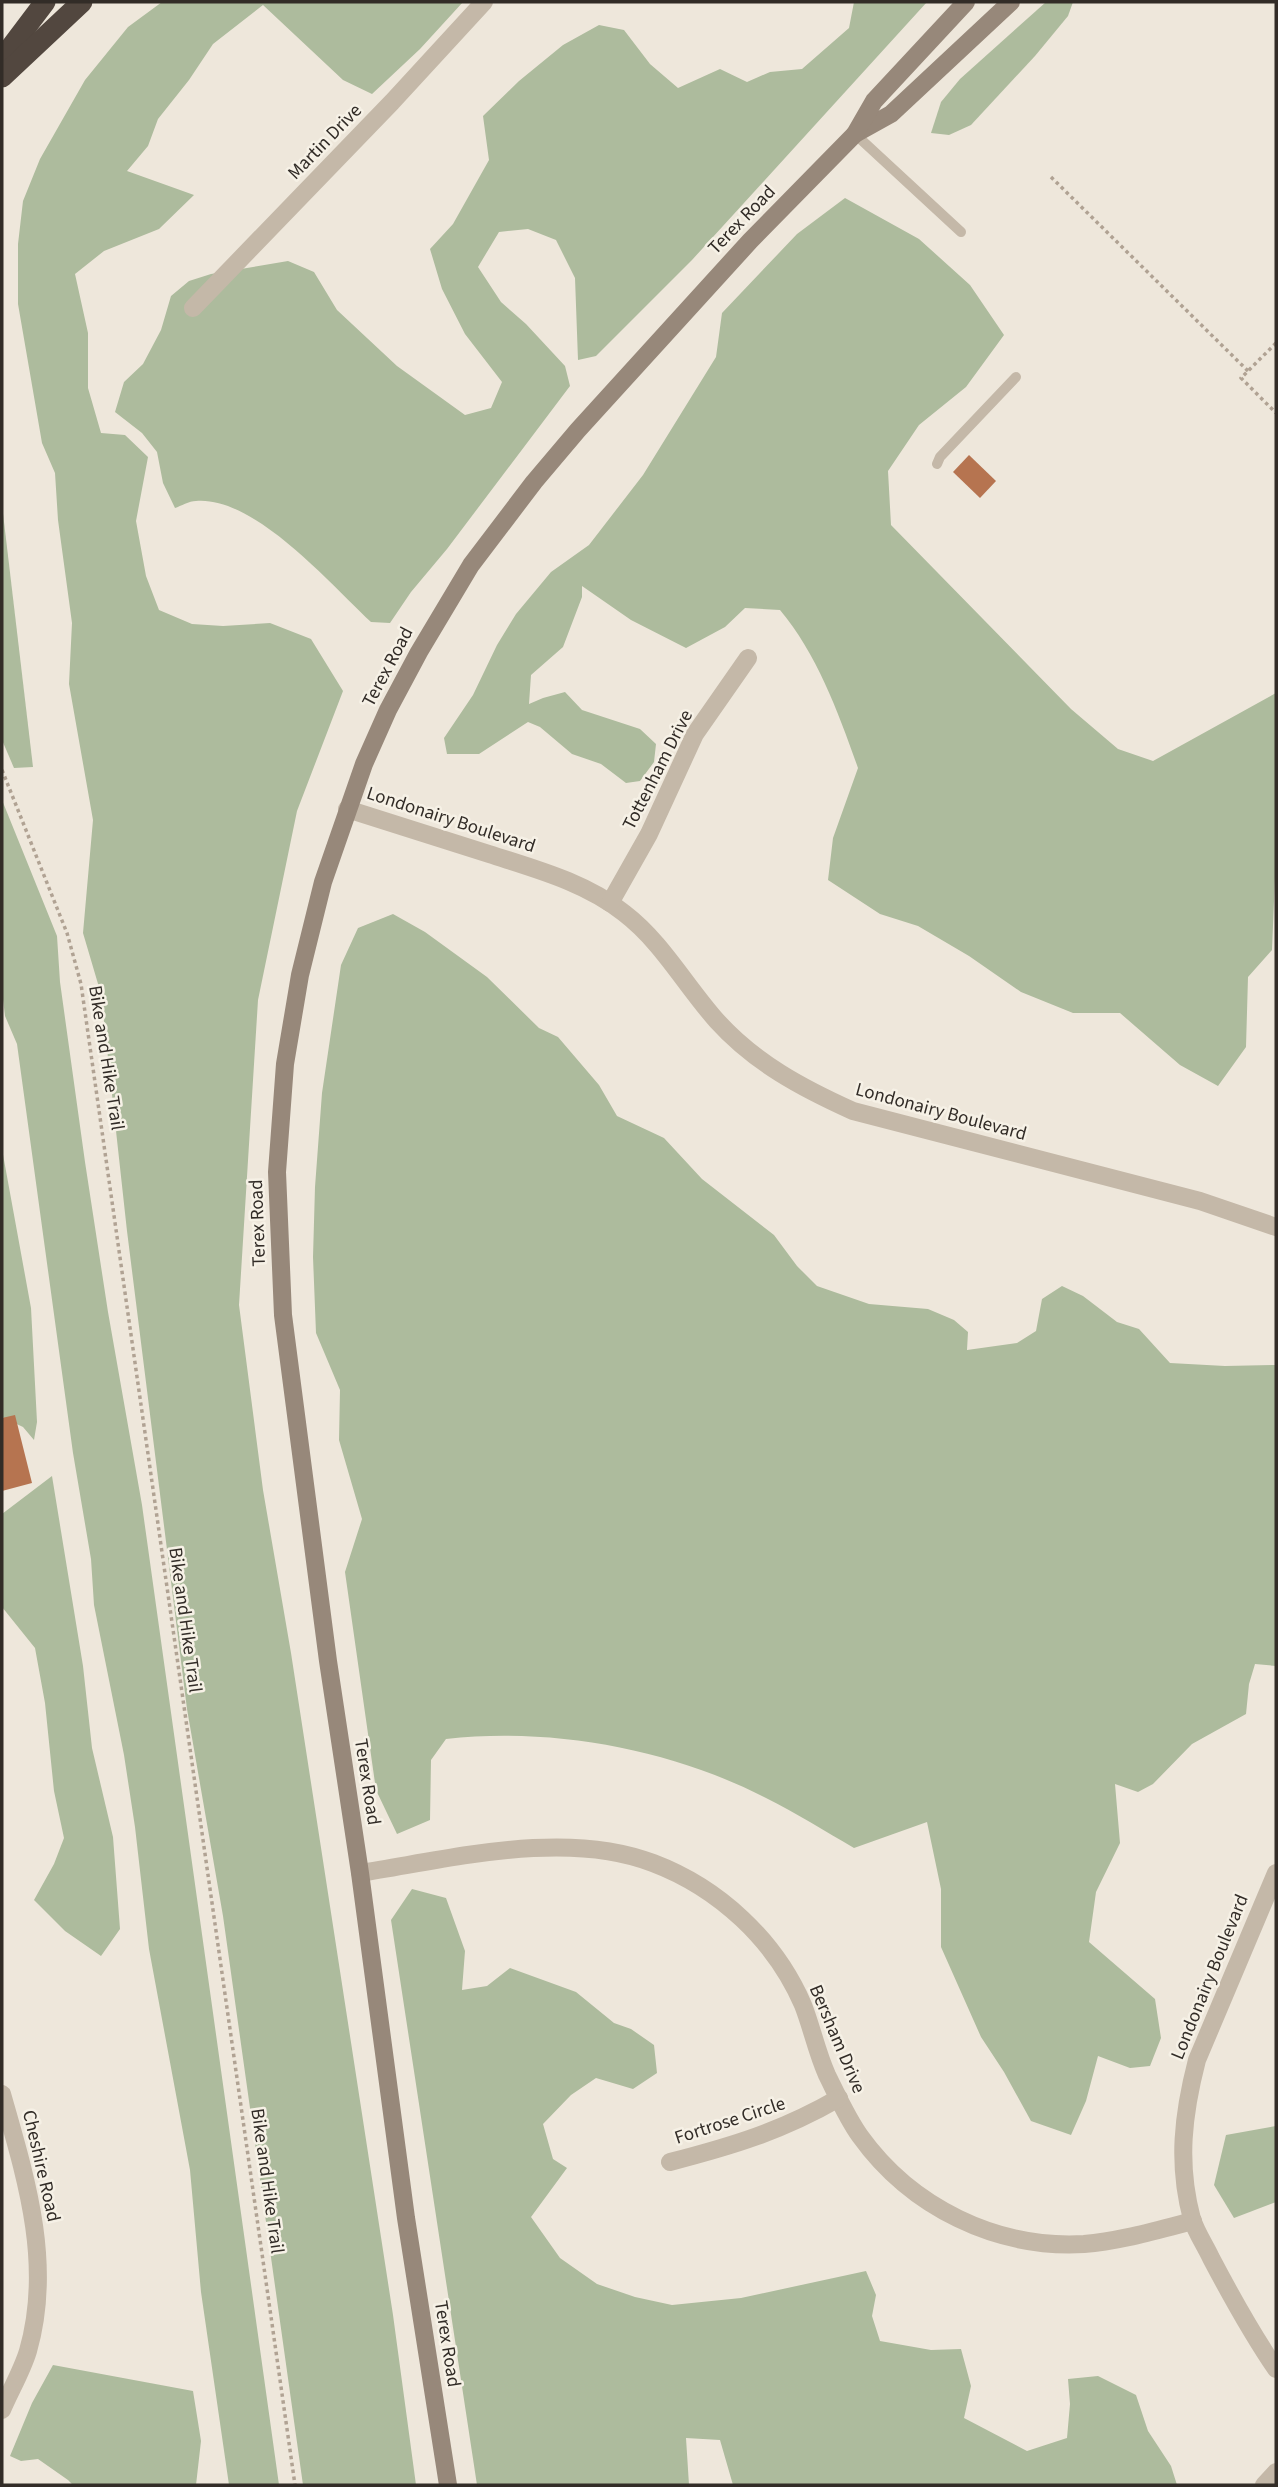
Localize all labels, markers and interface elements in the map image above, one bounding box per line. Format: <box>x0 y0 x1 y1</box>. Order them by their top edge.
street label: Martin Drive <box>282 98 368 186</box>
street label: Terex Road <box>702 179 782 261</box>
street label: Terex Road <box>356 622 420 712</box>
street label: Tottenham Drive <box>616 705 700 835</box>
street label: Londonairy Boulevard <box>363 780 539 860</box>
street label: Bike and Hike Trail <box>81 984 131 1133</box>
street label: Londonairy Boulevard <box>852 1076 1030 1148</box>
street label: Terex Road <box>243 1179 273 1267</box>
street label: Bike and Hike Trail <box>161 1546 209 1694</box>
street label: Terex Road <box>347 1737 387 1827</box>
street label: Londonairy Boulevard <box>1164 1890 1256 2064</box>
street label: Bersham Drive <box>802 1980 872 2098</box>
street label: Fortrose Circle <box>671 2090 789 2152</box>
street label: Cheshire Road <box>15 2107 67 2225</box>
street label: Bike and Hike Trail <box>243 2107 291 2255</box>
street label: Terex Road <box>427 2299 467 2389</box>

